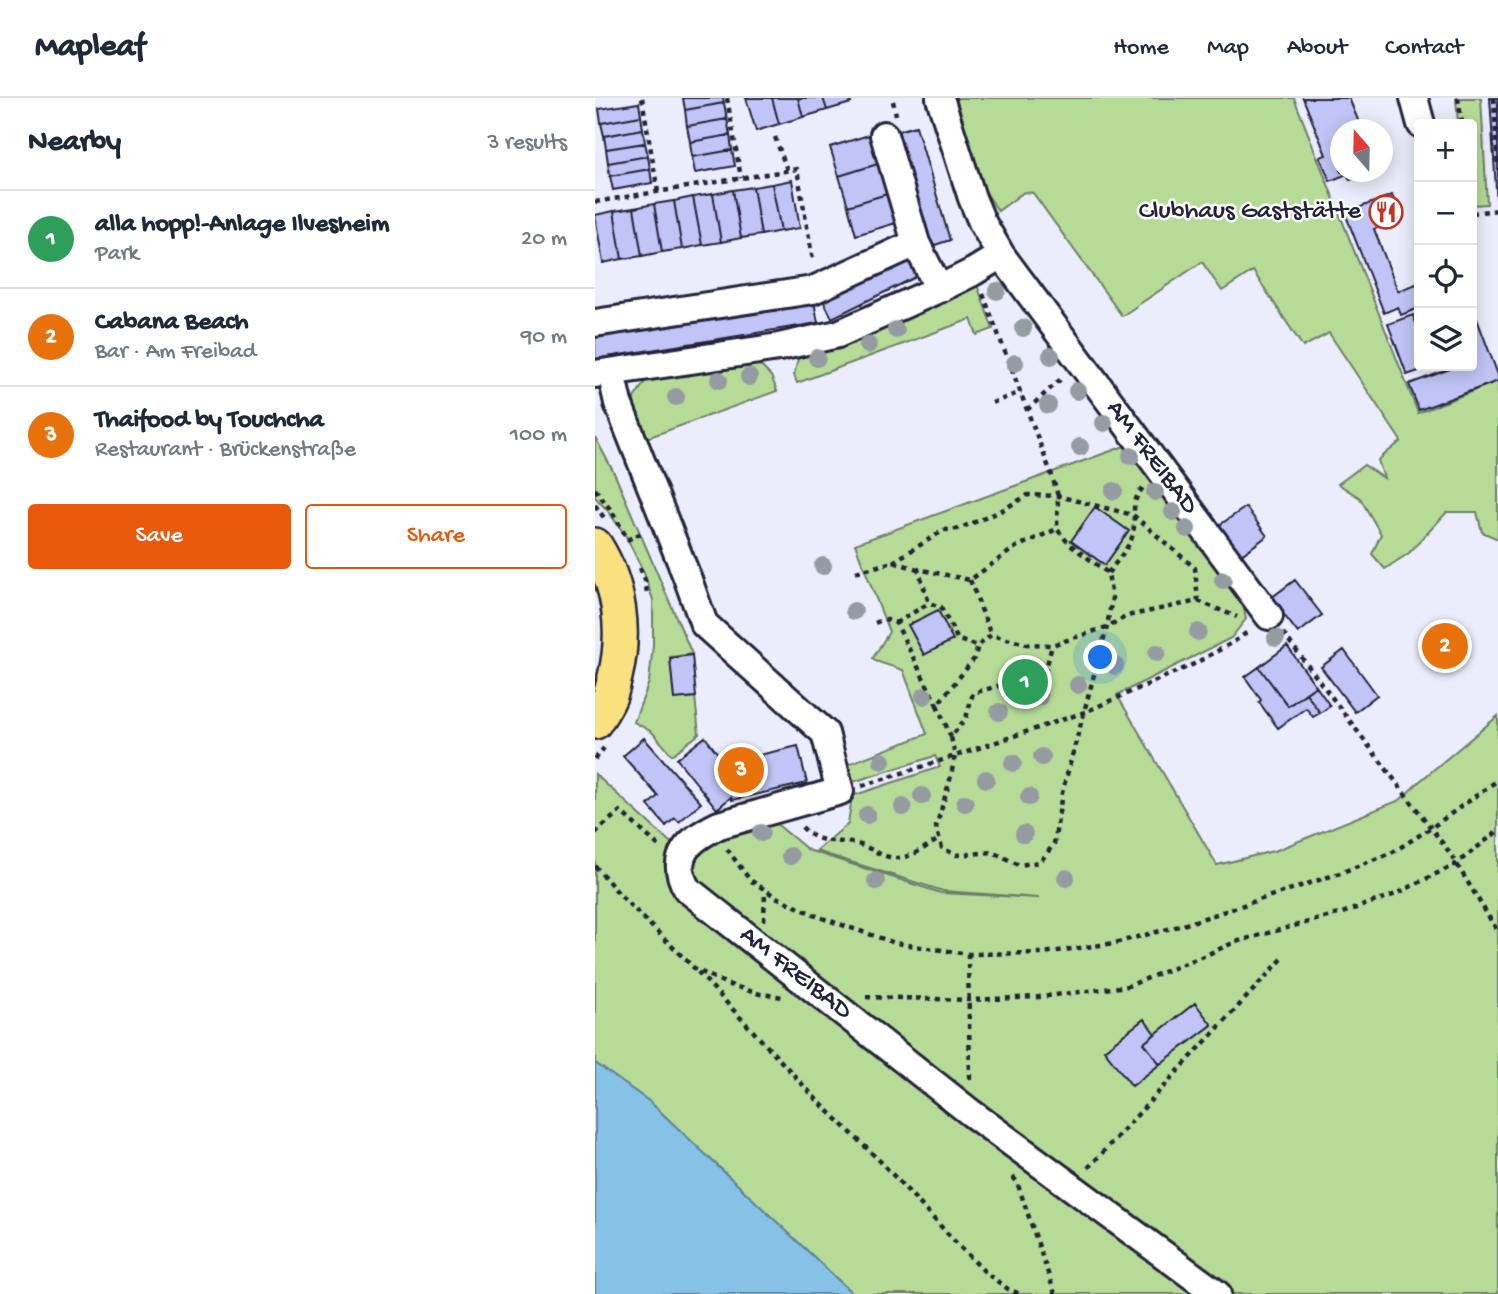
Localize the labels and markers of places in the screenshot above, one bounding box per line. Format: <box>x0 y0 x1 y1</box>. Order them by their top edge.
restaurant icon: Clubhaus Gaststätte <box>1367 193 1405 231</box>
place label: Clubhaus Gaststätte <box>1139 197 1362 228</box>
pin: 2 <box>1422 620 1468 672</box>
pin: 1 <box>1002 656 1048 708</box>
pin: 3 <box>718 744 764 796</box>

